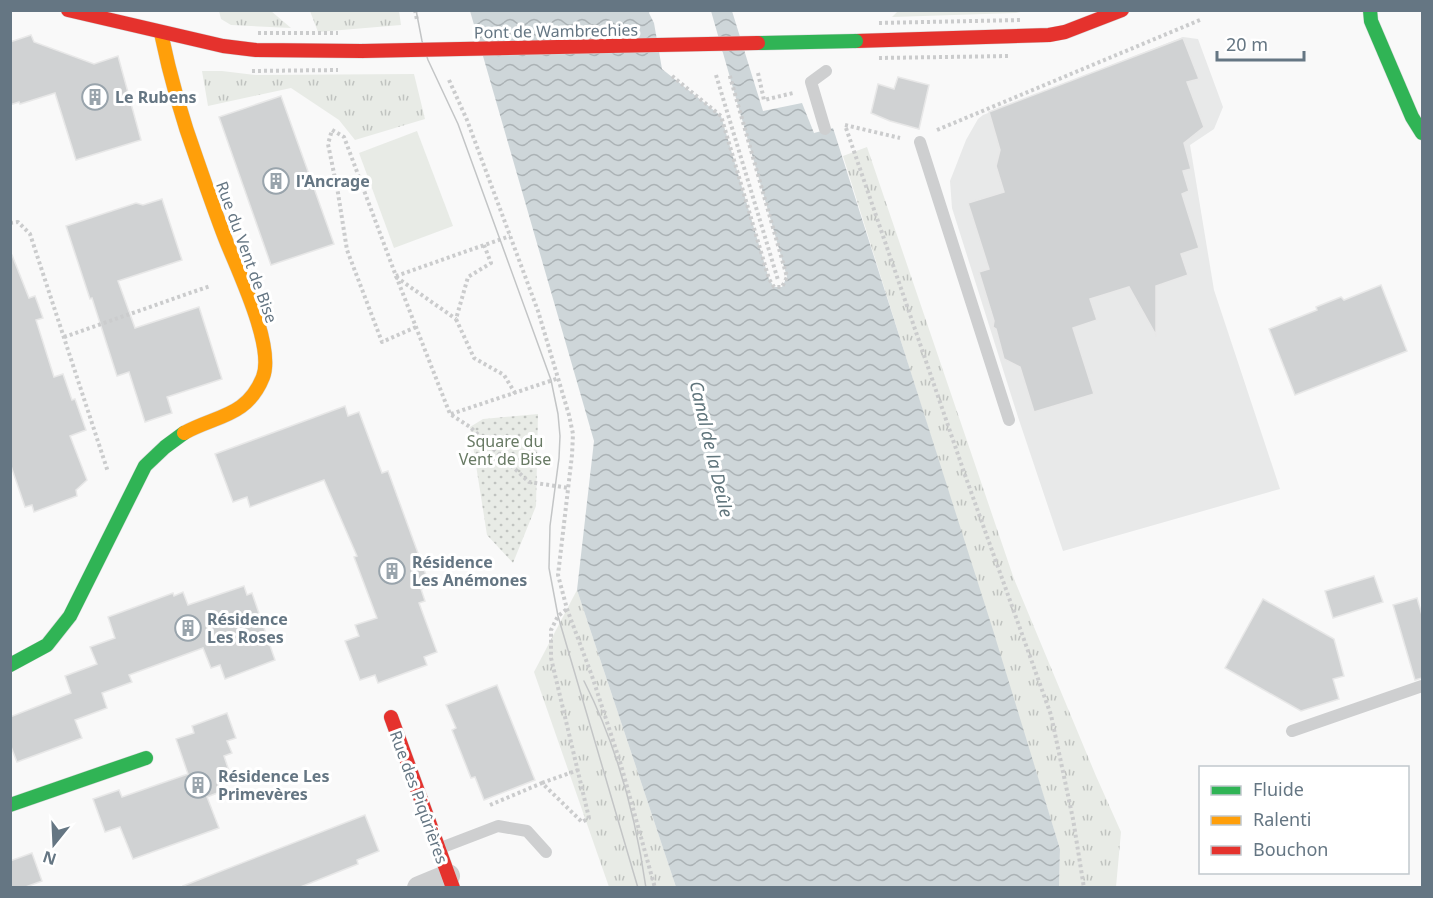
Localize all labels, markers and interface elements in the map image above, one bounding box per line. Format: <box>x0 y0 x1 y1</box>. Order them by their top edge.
street label: Pont de Wambrechies <box>474 19 638 43</box>
scale bar <box>1217 24 1304 62</box>
text: 20 m <box>1226 32 1268 56</box>
building icon: Le Rubens <box>80 82 110 112</box>
place label: Le Rubens <box>115 86 197 108</box>
building icon: l'Ancrage <box>261 166 291 196</box>
place label: l'Ancrage <box>296 170 370 192</box>
street label: Rue du Vent de Bise <box>211 178 283 326</box>
water label: Canal de la Deûle <box>685 378 739 520</box>
park label: Square du Vent de Bise <box>459 430 551 470</box>
place label: Résidence Les Anémones <box>412 551 527 591</box>
building icon: Résidence Les Anémones <box>377 556 407 586</box>
place label: Résidence Les Roses <box>207 608 288 648</box>
building icon: Résidence Les Roses <box>173 613 203 643</box>
street label: Rue des Piqûrières <box>385 727 453 867</box>
place label: Résidence Les Primevères <box>218 765 329 805</box>
legend <box>1199 766 1409 874</box>
building icon: Résidence Les Primevères <box>183 770 213 800</box>
text: Fluide <box>1253 777 1304 801</box>
text: Ralenti <box>1253 807 1311 831</box>
north arrow <box>24 814 84 874</box>
text: Bouchon <box>1253 837 1329 861</box>
text: N <box>40 846 59 871</box>

